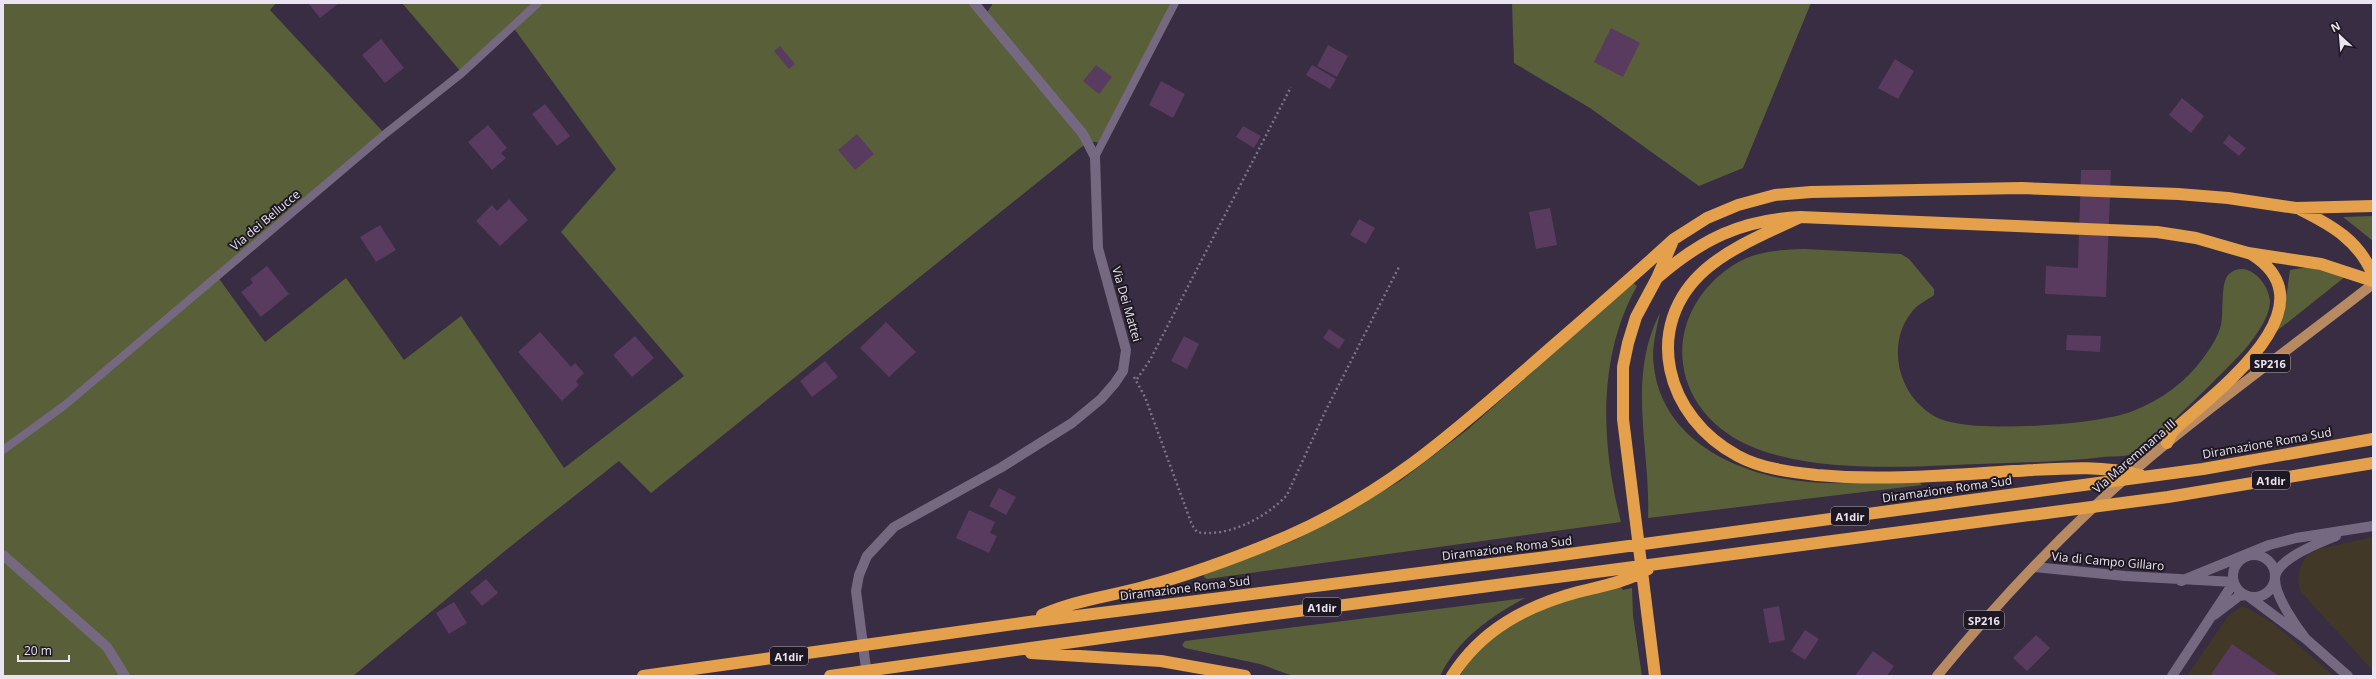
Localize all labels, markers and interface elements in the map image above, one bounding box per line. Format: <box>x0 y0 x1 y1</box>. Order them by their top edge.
north arrow <box>2320 16 2360 56</box>
text: N <box>2328 18 2343 35</box>
street label: Via dei Bellucce <box>226 186 304 254</box>
street label: Via Dei Mattei <box>1108 264 1146 344</box>
road number: SP216 <box>2250 354 2290 372</box>
street label: Via Maremmana III <box>2089 415 2179 497</box>
street label: Diramazione Roma Sud <box>2201 423 2333 463</box>
street label: Diramazione Roma Sud <box>1881 471 2013 507</box>
road number: A1dir <box>2252 471 2290 489</box>
road number: A1dir <box>1831 507 1869 525</box>
street label: Diramazione Roma Sud <box>1441 532 1573 564</box>
street label: Via di Campo Gillaro <box>2051 548 2165 574</box>
street label: Diramazione Roma Sud <box>1119 572 1251 604</box>
road number: A1dir <box>1303 598 1341 616</box>
road number: SP216 <box>1964 611 2004 629</box>
scale bar <box>18 637 69 663</box>
text: 20 m <box>24 642 52 659</box>
road number: A1dir <box>770 647 808 665</box>

